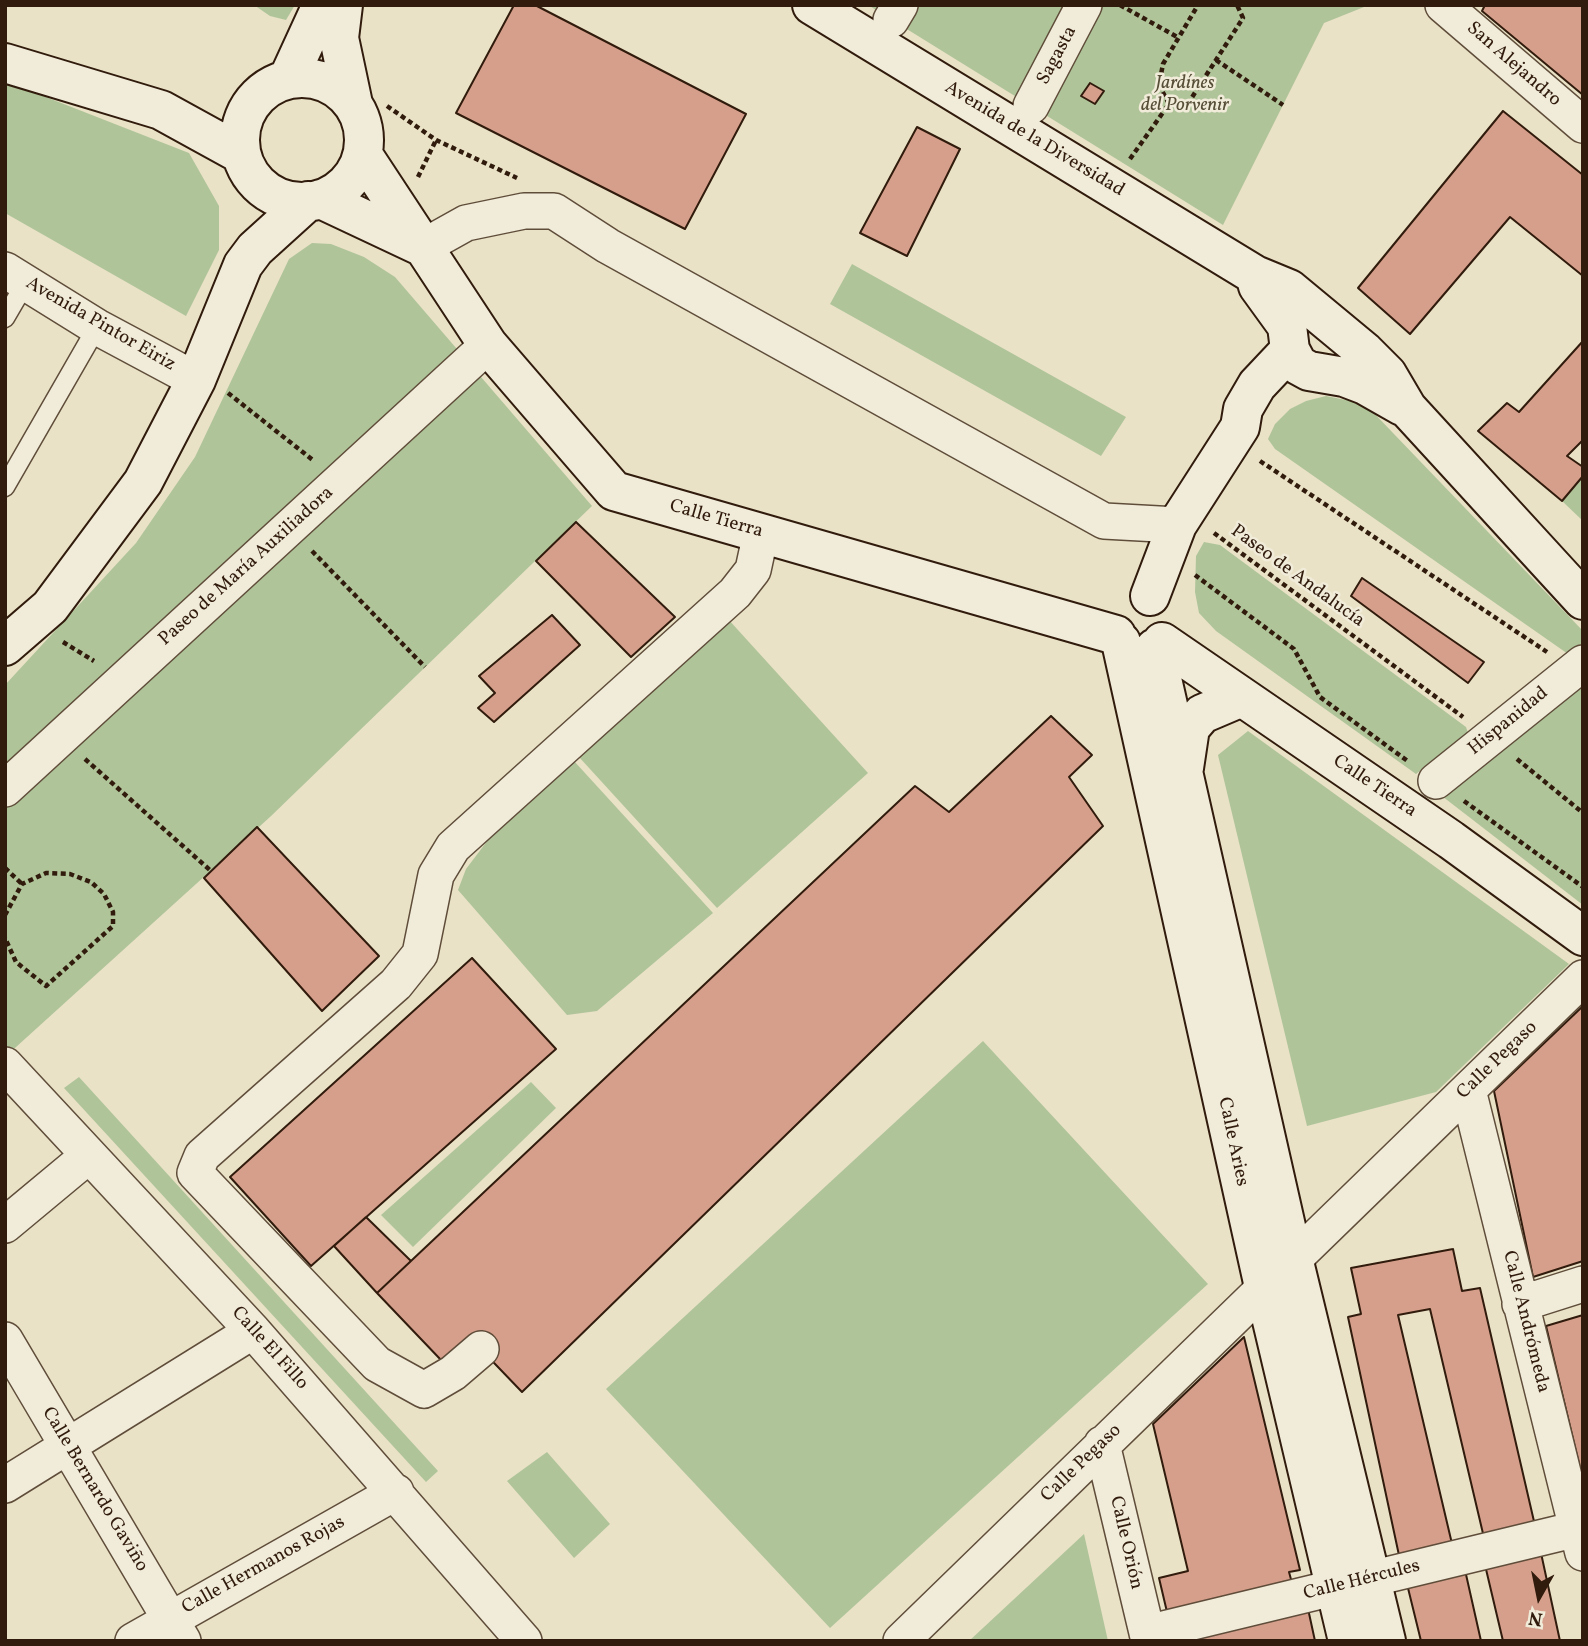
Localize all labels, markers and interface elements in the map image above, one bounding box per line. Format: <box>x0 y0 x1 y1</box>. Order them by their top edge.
street label: San Alejandro <box>1461 18 1565 112</box>
street label: Sagasta <box>1033 23 1083 89</box>
park label: Jardínes del Porvenir <box>1141 74 1229 118</box>
street label: Avenida de la Diversidad <box>940 77 1128 203</box>
street label: Avenida Pintor Eiriz <box>21 273 179 377</box>
street label: Paseo de María Auxiliadora <box>155 482 339 652</box>
street label: Calle Tierra <box>667 496 765 544</box>
street label: Paseo de Andalucía <box>1226 521 1368 633</box>
street label: Hispanidad <box>1464 683 1554 761</box>
street label: Calle Tierra <box>1328 751 1420 823</box>
street label: Calle Pegaso <box>1453 1017 1543 1105</box>
street label: Calle Aries <box>1211 1096 1253 1188</box>
street label: Calle Andrómeda <box>1496 1249 1554 1395</box>
street label: Calle El Fillo <box>226 1303 312 1395</box>
street label: Calle Bernardo Gaviño <box>36 1403 152 1577</box>
street label: Calle Pegaso <box>1037 1420 1127 1508</box>
street label: Calle Orión <box>1103 1494 1147 1592</box>
street label: Calle Hermanos Rojas <box>179 1512 349 1620</box>
street label: Calle Hércules <box>1301 1556 1423 1606</box>
north arrow <box>1504 1562 1574 1632</box>
text: N <box>1527 1604 1545 1632</box>

